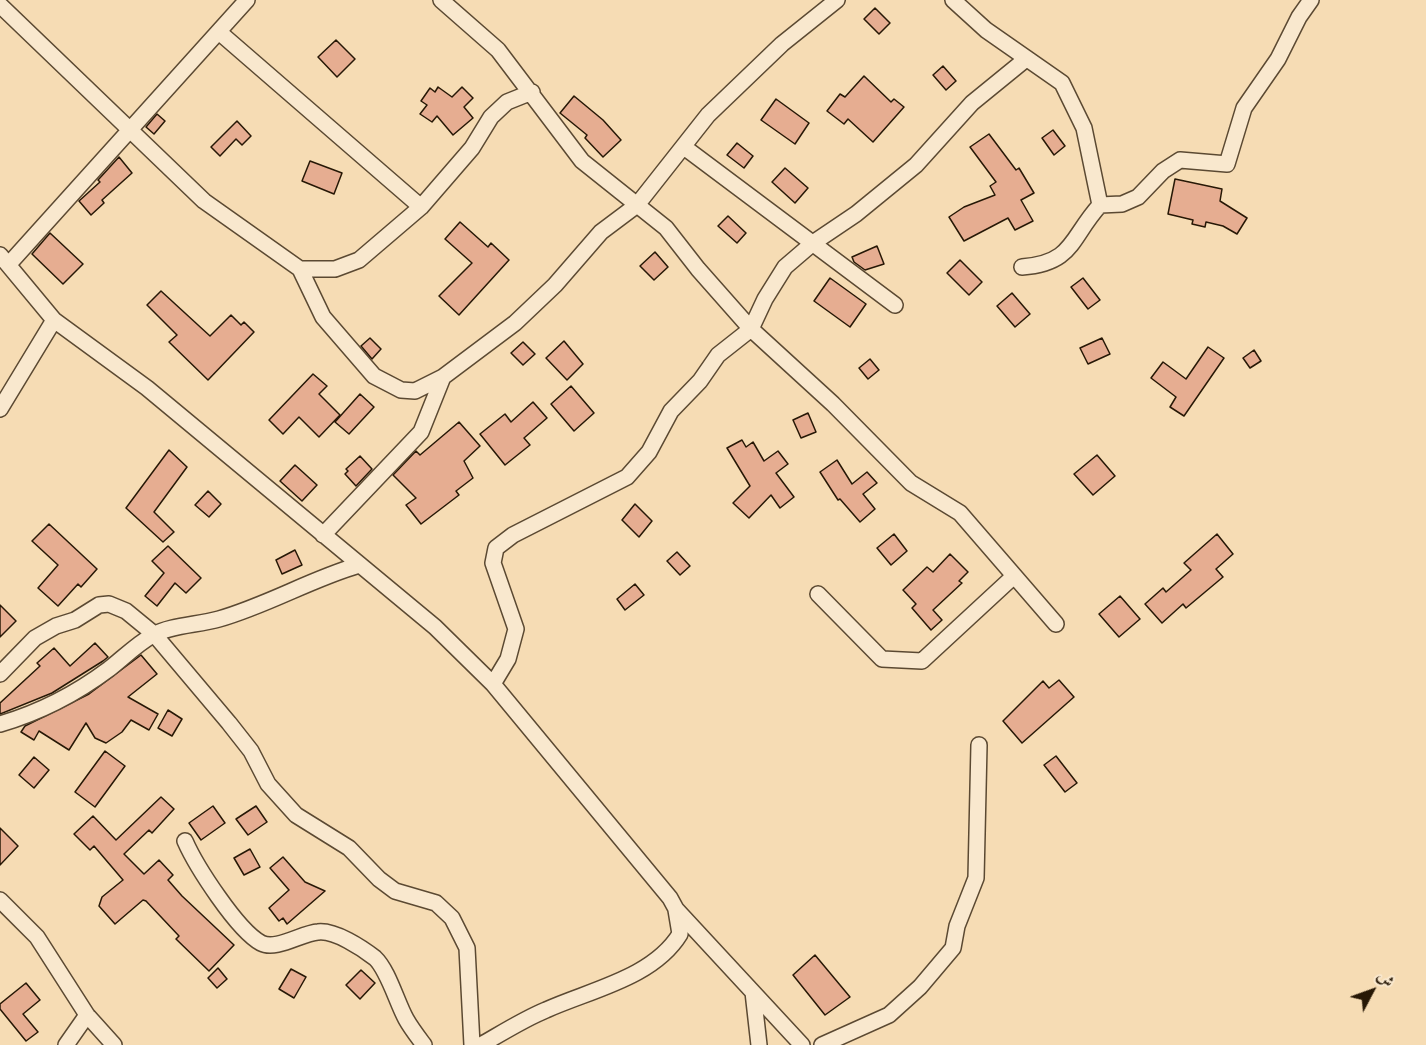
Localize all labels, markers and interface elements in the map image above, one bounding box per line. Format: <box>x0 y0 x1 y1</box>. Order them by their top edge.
north arrow <box>1342 961 1402 1021</box>
text: ش <box>1373 967 1398 992</box>

